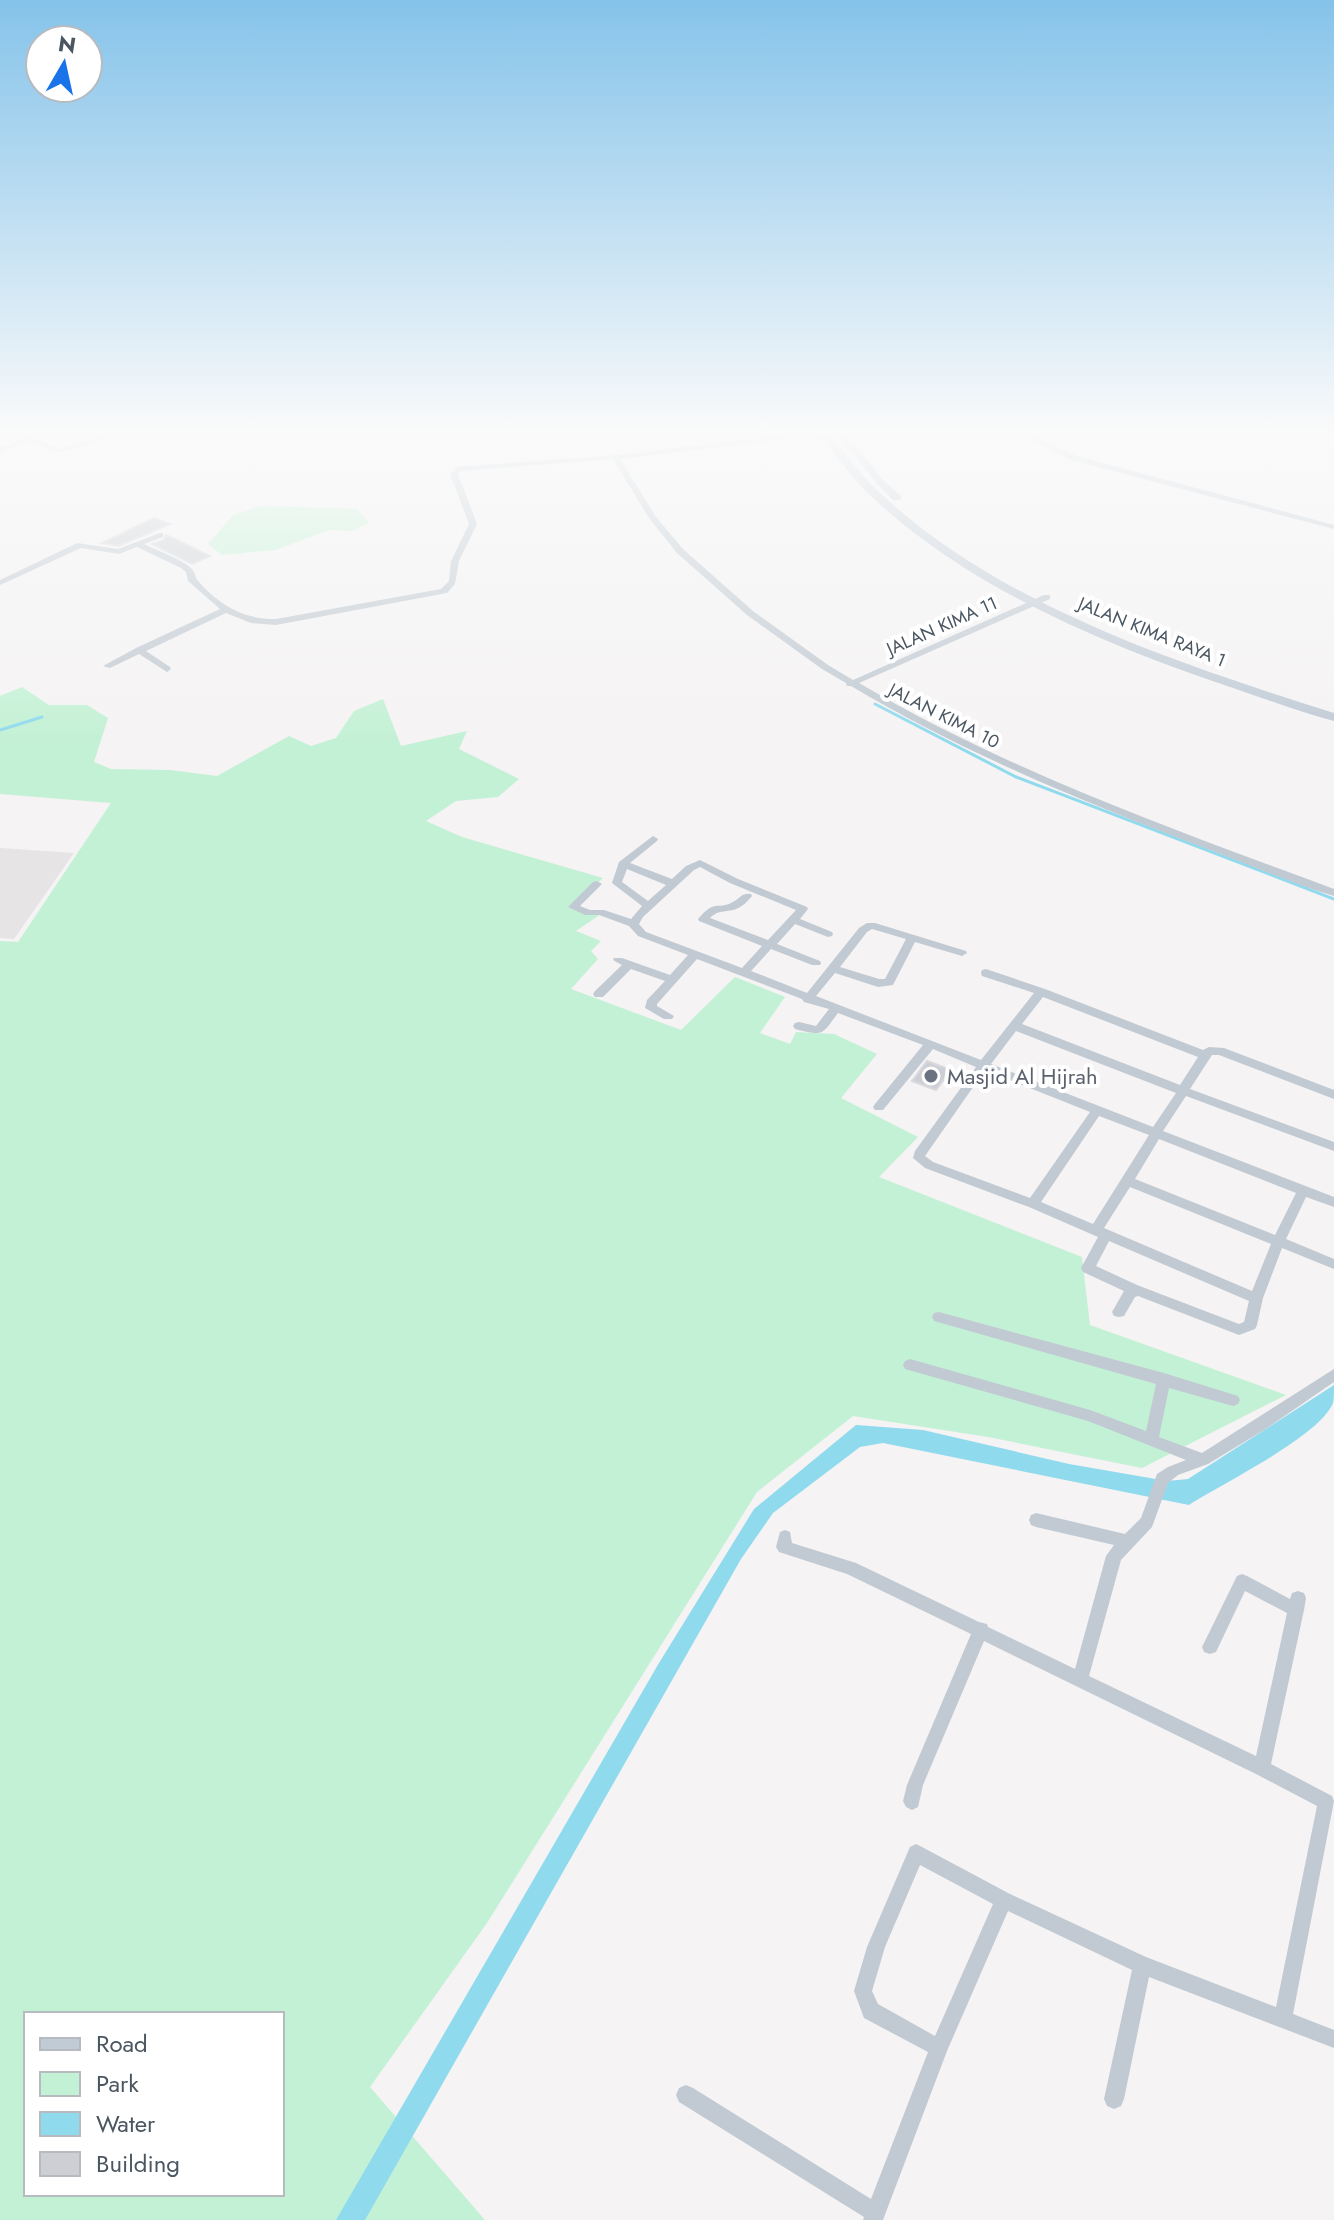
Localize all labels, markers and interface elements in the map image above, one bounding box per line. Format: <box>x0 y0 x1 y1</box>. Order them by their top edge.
north arrow <box>24 24 104 104</box>
text: N <box>56 27 78 61</box>
street label: JALAN KIMA 11 <box>881 590 1002 663</box>
street label: JALAN KIMA RAYA 1 <box>1073 590 1230 673</box>
street label: JALAN KIMA 10 <box>882 676 1004 755</box>
place label: Masjid Al Hijrah <box>947 1060 1097 1092</box>
marker: Masjid Al Hijrah <box>922 1067 940 1085</box>
legend <box>24 2012 284 2196</box>
text: Road <box>96 2026 148 2061</box>
text: Park <box>96 2066 139 2101</box>
text: Water <box>96 2106 156 2141</box>
text: Building <box>96 2146 180 2181</box>

